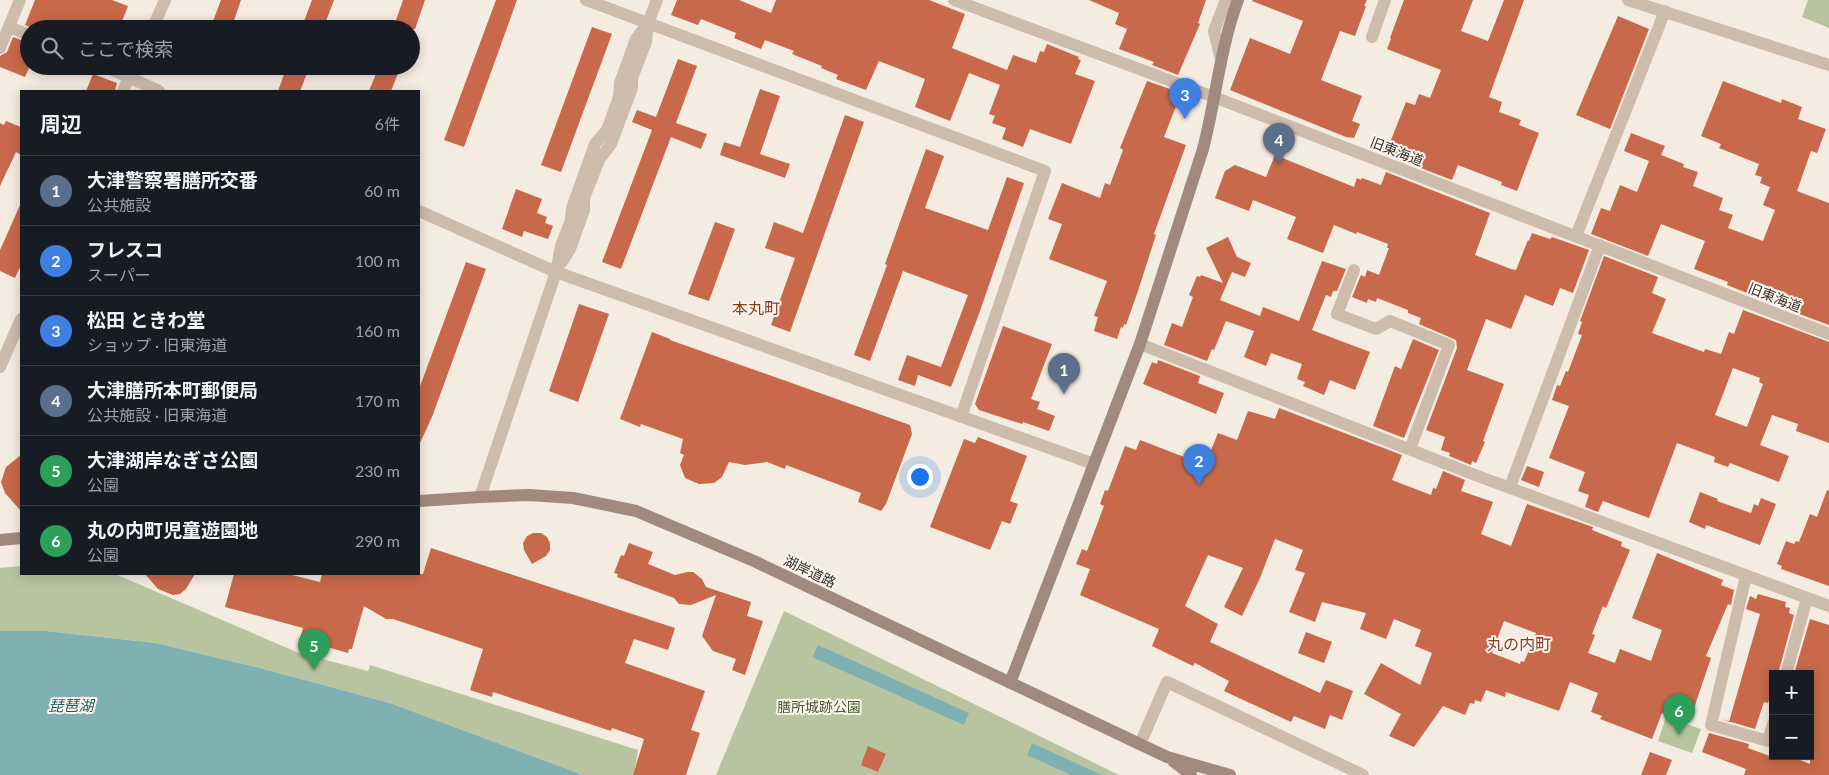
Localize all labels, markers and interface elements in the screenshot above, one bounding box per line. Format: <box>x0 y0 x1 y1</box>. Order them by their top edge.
search box <box>20 20 420 75</box>
icon: search <box>38 34 66 62</box>
text: ここで検索 <box>78 37 173 60</box>
pin: 3 <box>1169 78 1201 119</box>
text: 周辺 <box>40 111 82 136</box>
text: 6件 <box>375 114 400 133</box>
pin: 4 <box>1263 123 1295 164</box>
street label: 旧東海道 <box>1368 133 1426 169</box>
text: 大津警察署膳所交番 <box>87 168 258 191</box>
text: 1 <box>51 181 61 200</box>
text: 60 m <box>364 181 400 200</box>
text: 公共施設 <box>87 195 151 214</box>
text: フレスコ <box>87 238 163 261</box>
text: 2 <box>51 251 61 270</box>
text: 100 m <box>355 251 400 270</box>
text: スーパー <box>87 265 151 284</box>
street label: 旧東海道 <box>1746 279 1804 315</box>
district label: 本丸町 <box>732 298 780 317</box>
text: 松田 ときわ堂 <box>87 308 206 331</box>
text: 3 <box>51 321 61 340</box>
text: 160 m <box>355 321 400 340</box>
text: ショップ · 旧東海道 <box>87 335 227 354</box>
pin: 1 <box>1048 353 1080 394</box>
text: 大津膳所本町郵便局 <box>87 378 258 401</box>
text: 4 <box>51 391 61 410</box>
text: 170 m <box>355 391 400 410</box>
text: 公共施設 · 旧東海道 <box>87 405 227 424</box>
pin: 2 <box>1183 444 1215 485</box>
text: 大津湖岸なぎさ公園 <box>87 448 258 471</box>
text: 5 <box>51 461 61 480</box>
text: 230 m <box>355 461 400 480</box>
your location <box>907 464 933 490</box>
text: 公園 <box>87 475 119 494</box>
text: 丸の内町児童遊園地 <box>87 518 258 541</box>
text: 6 <box>51 531 61 550</box>
text: 290 m <box>355 531 400 550</box>
text: 公園 <box>87 545 119 564</box>
street label: 湖岸道路 <box>781 551 839 591</box>
pin: 5 <box>298 629 330 670</box>
district label: 丸の内町 <box>1487 634 1551 653</box>
map controls <box>1769 670 1814 760</box>
button: + <box>1769 670 1814 715</box>
pin: 6 <box>1663 694 1695 735</box>
water label: 琵琶湖 <box>48 696 95 714</box>
park label: 膳所城跡公園 <box>777 698 861 715</box>
button: − <box>1769 715 1814 760</box>

